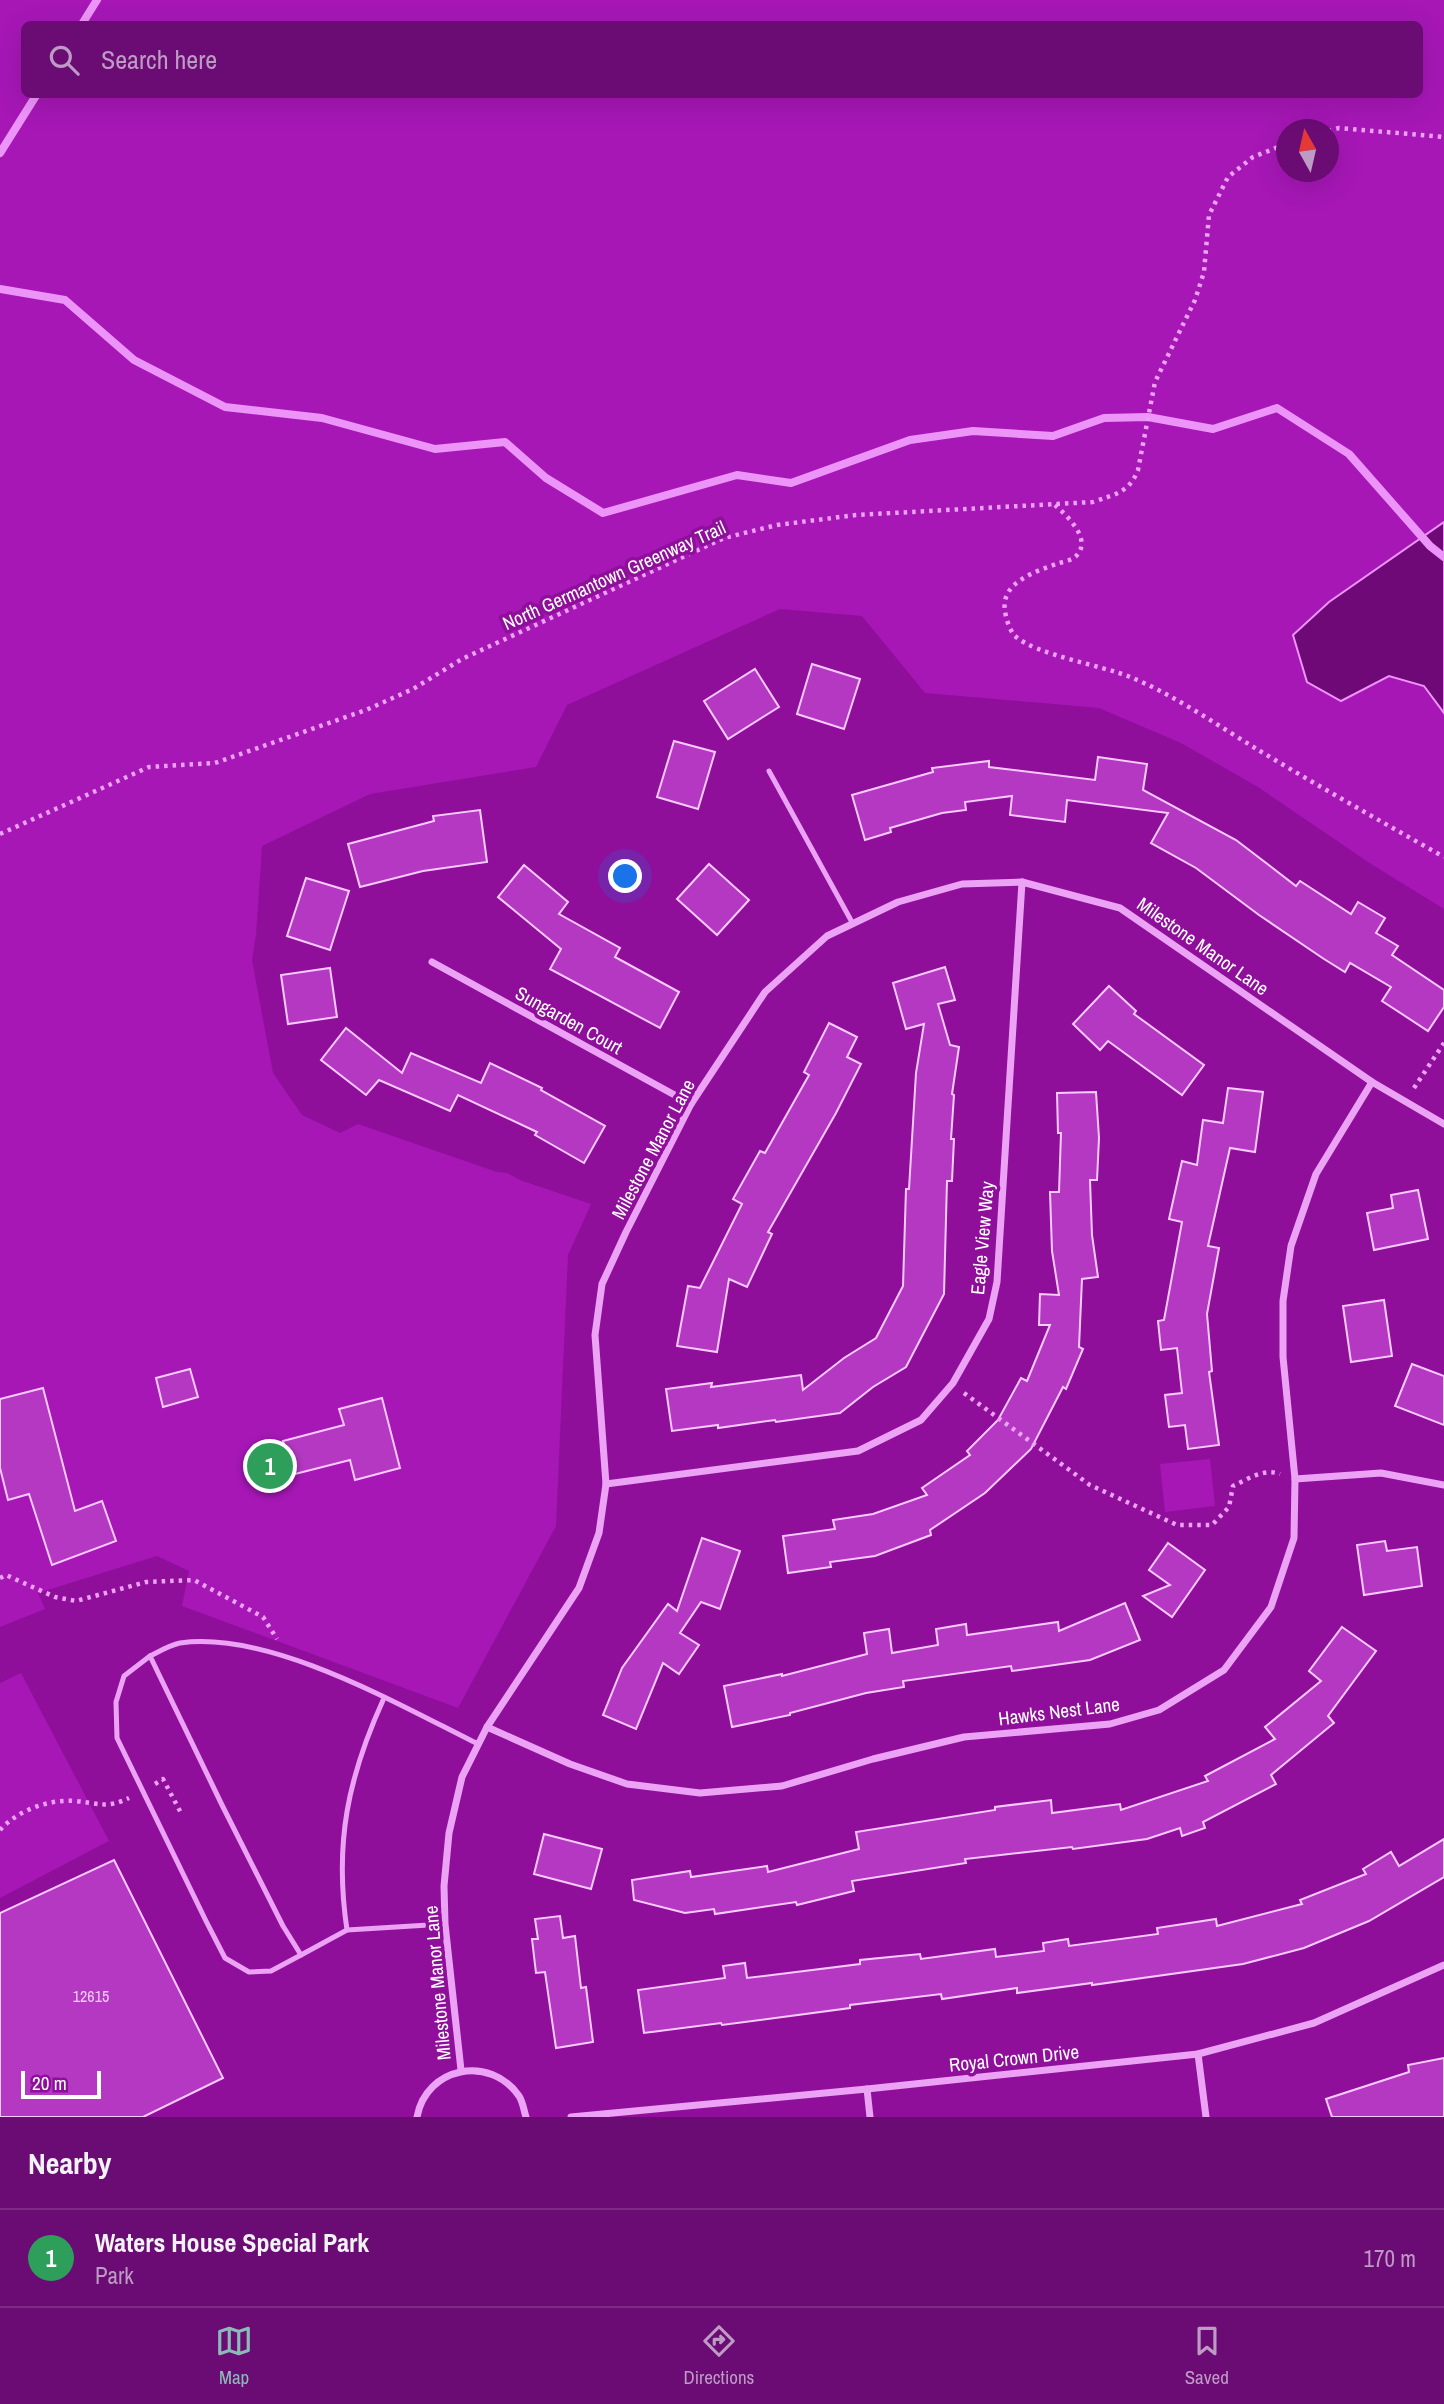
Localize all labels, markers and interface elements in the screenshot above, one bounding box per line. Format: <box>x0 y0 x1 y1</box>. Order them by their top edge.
search box <box>21 21 1423 98</box>
icon: search <box>45 41 83 79</box>
text: Search here <box>101 42 217 77</box>
north arrow <box>1276 119 1339 182</box>
street label: North Germantown Greenway Trail <box>498 514 730 636</box>
your location <box>608 859 642 893</box>
street label: Milestone Manor Lane <box>1132 891 1274 1001</box>
street label: Sungarden Court <box>511 980 628 1060</box>
street label: Milestone Manor Lane <box>605 1074 701 1224</box>
street label: Eagle View Way <box>964 1180 1000 1296</box>
pin: 1 <box>247 1440 293 1492</box>
street label: Hawks Nest Lane <box>997 1691 1121 1731</box>
street label: Milestone Manor Lane <box>417 1905 457 2061</box>
house number: 12615 <box>73 1985 109 2007</box>
street label: Royal Crown Drive <box>948 2038 1080 2078</box>
scale bar <box>21 2068 102 2100</box>
text: 20 m <box>32 2070 67 2096</box>
text: Nearby <box>28 2143 111 2183</box>
text: Waters House Special Park <box>95 2225 369 2260</box>
text: 1 <box>46 2243 56 2274</box>
text: 170 m <box>1364 2243 1416 2274</box>
text: Park <box>95 2260 134 2291</box>
tab: Map <box>215 2322 253 2390</box>
tab: Directions <box>683 2322 754 2390</box>
tab: Saved <box>1185 2322 1229 2390</box>

